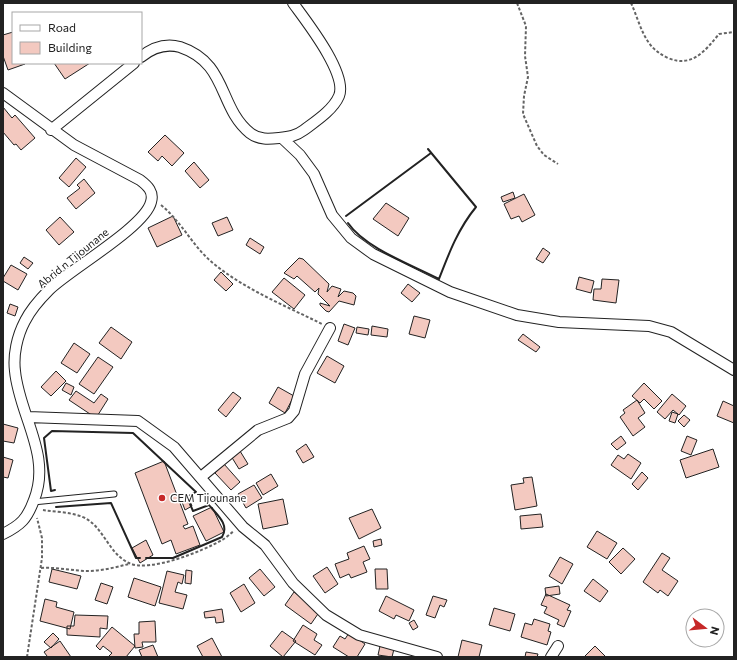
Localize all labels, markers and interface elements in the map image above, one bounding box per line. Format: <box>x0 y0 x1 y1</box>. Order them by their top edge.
legend <box>12 12 142 64</box>
text: Road <box>48 20 76 34</box>
text: Building <box>48 40 92 54</box>
street label: Abrid n Tijounane <box>34 225 111 290</box>
place label: CEM Tijounane <box>170 491 246 504</box>
marker: CEM Tijounane <box>157 493 167 503</box>
north arrow <box>685 608 725 648</box>
text: N <box>708 625 722 637</box>

